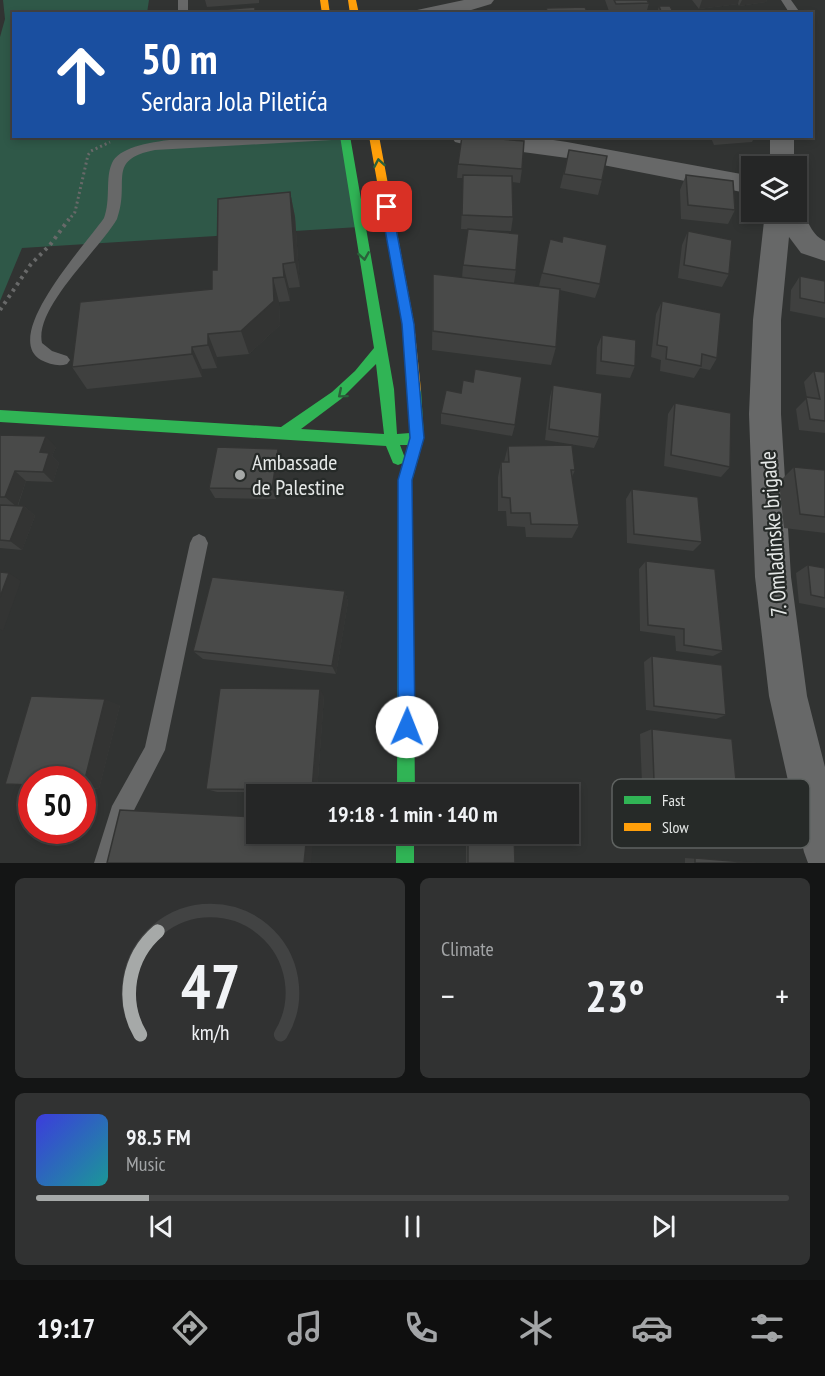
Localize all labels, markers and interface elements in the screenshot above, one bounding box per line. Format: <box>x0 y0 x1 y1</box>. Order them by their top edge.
text: 50 m <box>141 31 218 86</box>
icon: ahead <box>42 36 120 114</box>
text: Serdara Jola Piletića <box>141 84 328 118</box>
map controls <box>741 156 807 222</box>
button: layers <box>741 156 807 222</box>
one-way arrow <box>373 158 386 168</box>
pin <box>361 181 412 232</box>
icon: arrive <box>370 190 403 223</box>
one-way arrow <box>358 252 370 261</box>
one-way arrow <box>338 387 349 398</box>
place label: Ambassade de Palestine <box>252 448 345 501</box>
street label: 7. Omladinske brigade <box>753 450 793 618</box>
marker: Ambassade de Palestine <box>233 468 247 482</box>
position arrow <box>375 695 439 759</box>
speed limit sign: 50 <box>18 766 96 844</box>
legend <box>612 779 810 848</box>
text: Fast <box>662 790 685 810</box>
text: 19:18 · 1 min · 140 m <box>327 800 498 828</box>
text: Slow <box>662 817 689 837</box>
text: Climate <box>441 936 494 962</box>
text: 47 <box>180 945 240 1026</box>
text: 23° <box>585 966 645 1024</box>
text: − <box>441 974 455 1017</box>
text: + <box>775 974 789 1017</box>
text: km/h <box>191 1018 229 1046</box>
text: 98.5 FM <box>126 1123 191 1151</box>
text: Music <box>126 1151 166 1177</box>
icon: previous <box>145 1210 178 1243</box>
icon: pause <box>396 1210 429 1243</box>
icon: next <box>647 1210 680 1243</box>
icon: directions <box>169 1307 211 1349</box>
icon: music <box>284 1307 326 1349</box>
icon: phone <box>400 1307 442 1349</box>
icon: climate <box>515 1307 557 1349</box>
icon: car <box>631 1307 673 1349</box>
icon: filters <box>746 1307 788 1349</box>
text: 19:17 <box>37 1311 95 1345</box>

